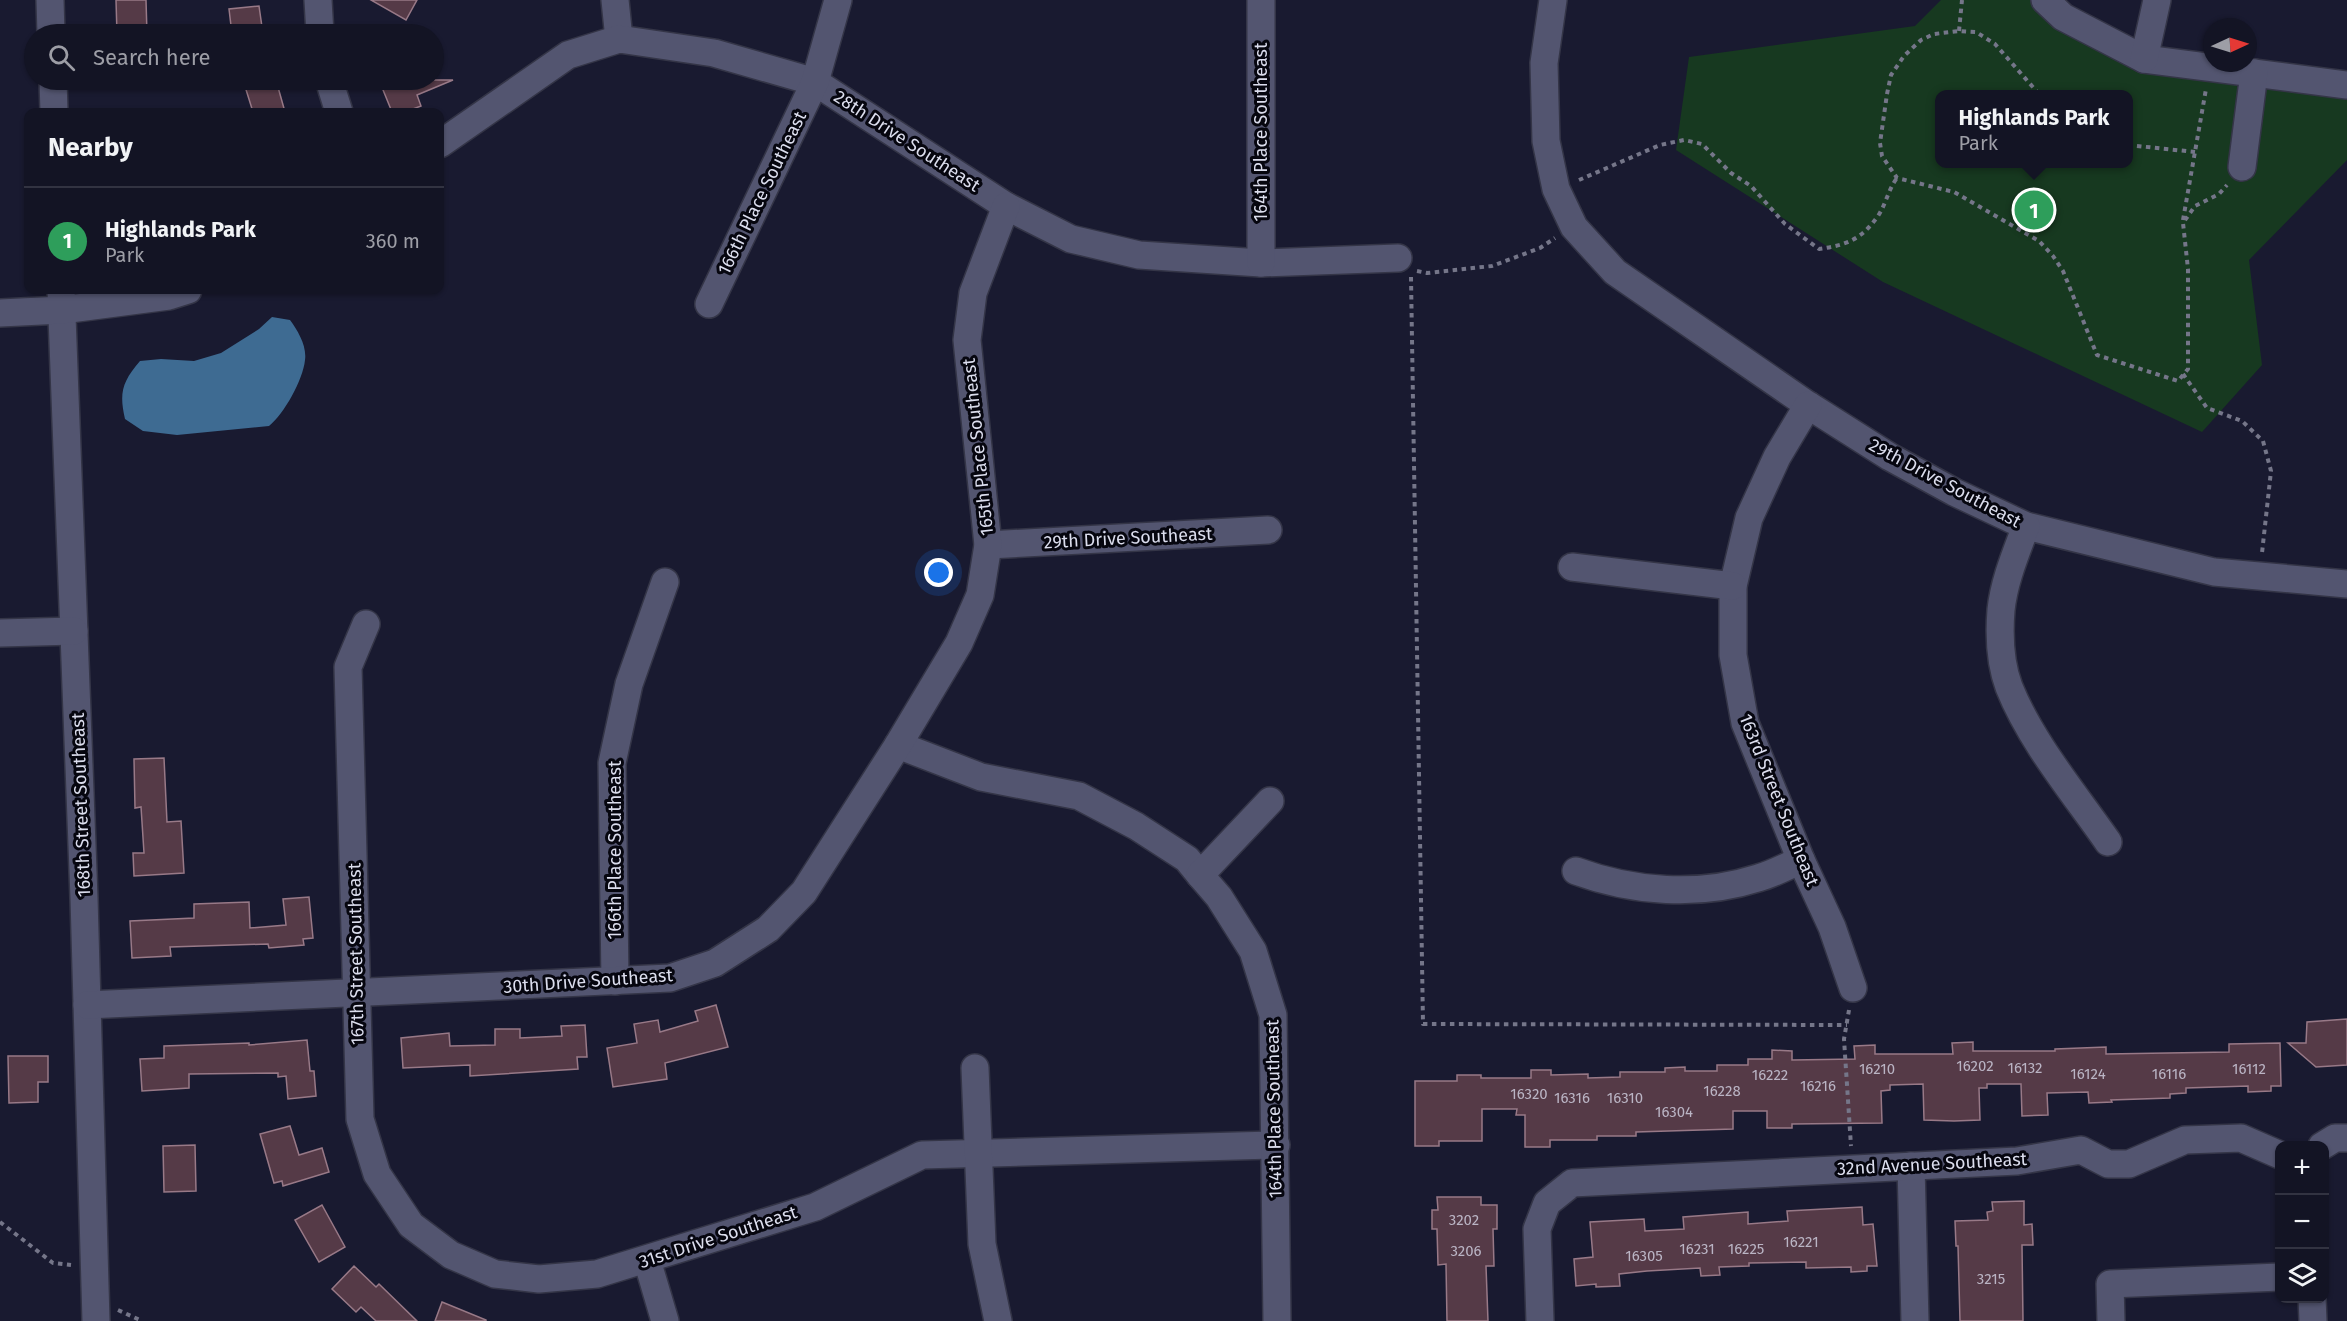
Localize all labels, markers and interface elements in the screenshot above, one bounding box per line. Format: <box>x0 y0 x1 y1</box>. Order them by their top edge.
north arrow <box>2203 18 2257 72</box>
search box <box>24 24 444 90</box>
icon: search <box>45 41 78 74</box>
street label: 164th Place Southeast <box>1250 42 1272 221</box>
text: Search here <box>93 44 211 71</box>
street label: 28th Drive Southeast <box>830 86 985 197</box>
popup <box>1935 90 2133 168</box>
text: Highlands Park <box>1959 104 2109 131</box>
street label: 166th Place Southeast <box>713 107 811 278</box>
text: Park <box>1959 131 1998 155</box>
text: Nearby <box>48 132 133 163</box>
pin: 1 <box>2014 188 2054 232</box>
text: Highlands Park <box>105 216 256 243</box>
text: 1 <box>63 229 72 253</box>
text: 360 m <box>366 229 420 253</box>
text: Park <box>105 243 144 267</box>
street label: 165th Place Southeast <box>958 357 998 537</box>
street label: 29th Drive Southeast <box>1865 434 2025 533</box>
street label: 29th Drive Southeast <box>1043 523 1213 553</box>
your location <box>924 558 953 587</box>
street label: 163rd Street Southeast <box>1734 711 1824 890</box>
street label: 168th Street Southeast <box>67 712 95 898</box>
street label: 166th Place Southeast <box>604 760 626 939</box>
street label: 167th Street Southeast <box>343 862 369 1045</box>
street label: 30th Drive Southeast <box>503 964 674 998</box>
street label: 164th Place Southeast <box>1261 1019 1287 1199</box>
house number: 16202 <box>1956 1057 1994 1075</box>
house number: 16132 <box>2007 1059 2043 1077</box>
house number: 16210 <box>1859 1060 1895 1078</box>
house number: 16112 <box>2232 1060 2266 1078</box>
house number: 16124 <box>2070 1065 2106 1083</box>
house number: 16116 <box>2152 1065 2186 1083</box>
house number: 16222 <box>1752 1066 1788 1084</box>
house number: 16216 <box>1800 1077 1836 1095</box>
house number: 16228 <box>1703 1082 1741 1100</box>
house number: 16320 <box>1510 1085 1548 1103</box>
house number: 16316 <box>1554 1089 1590 1107</box>
house number: 16310 <box>1607 1089 1643 1107</box>
house number: 16304 <box>1655 1103 1693 1121</box>
map controls <box>2275 1141 2329 1303</box>
button: + <box>2275 1141 2329 1195</box>
street label: 32nd Avenue Southeast <box>1836 1148 2028 1180</box>
button: − <box>2275 1195 2329 1249</box>
street label: 31st Drive Southeast <box>636 1201 800 1273</box>
house number: 3202 <box>1449 1211 1479 1229</box>
house number: 16221 <box>1783 1233 1819 1251</box>
house number: 16231 <box>1679 1240 1715 1258</box>
house number: 16225 <box>1728 1240 1764 1258</box>
house number: 3206 <box>1450 1242 1482 1260</box>
house number: 16305 <box>1625 1247 1663 1265</box>
button: layers <box>2275 1249 2329 1303</box>
house number: 3215 <box>1977 1270 2005 1288</box>

